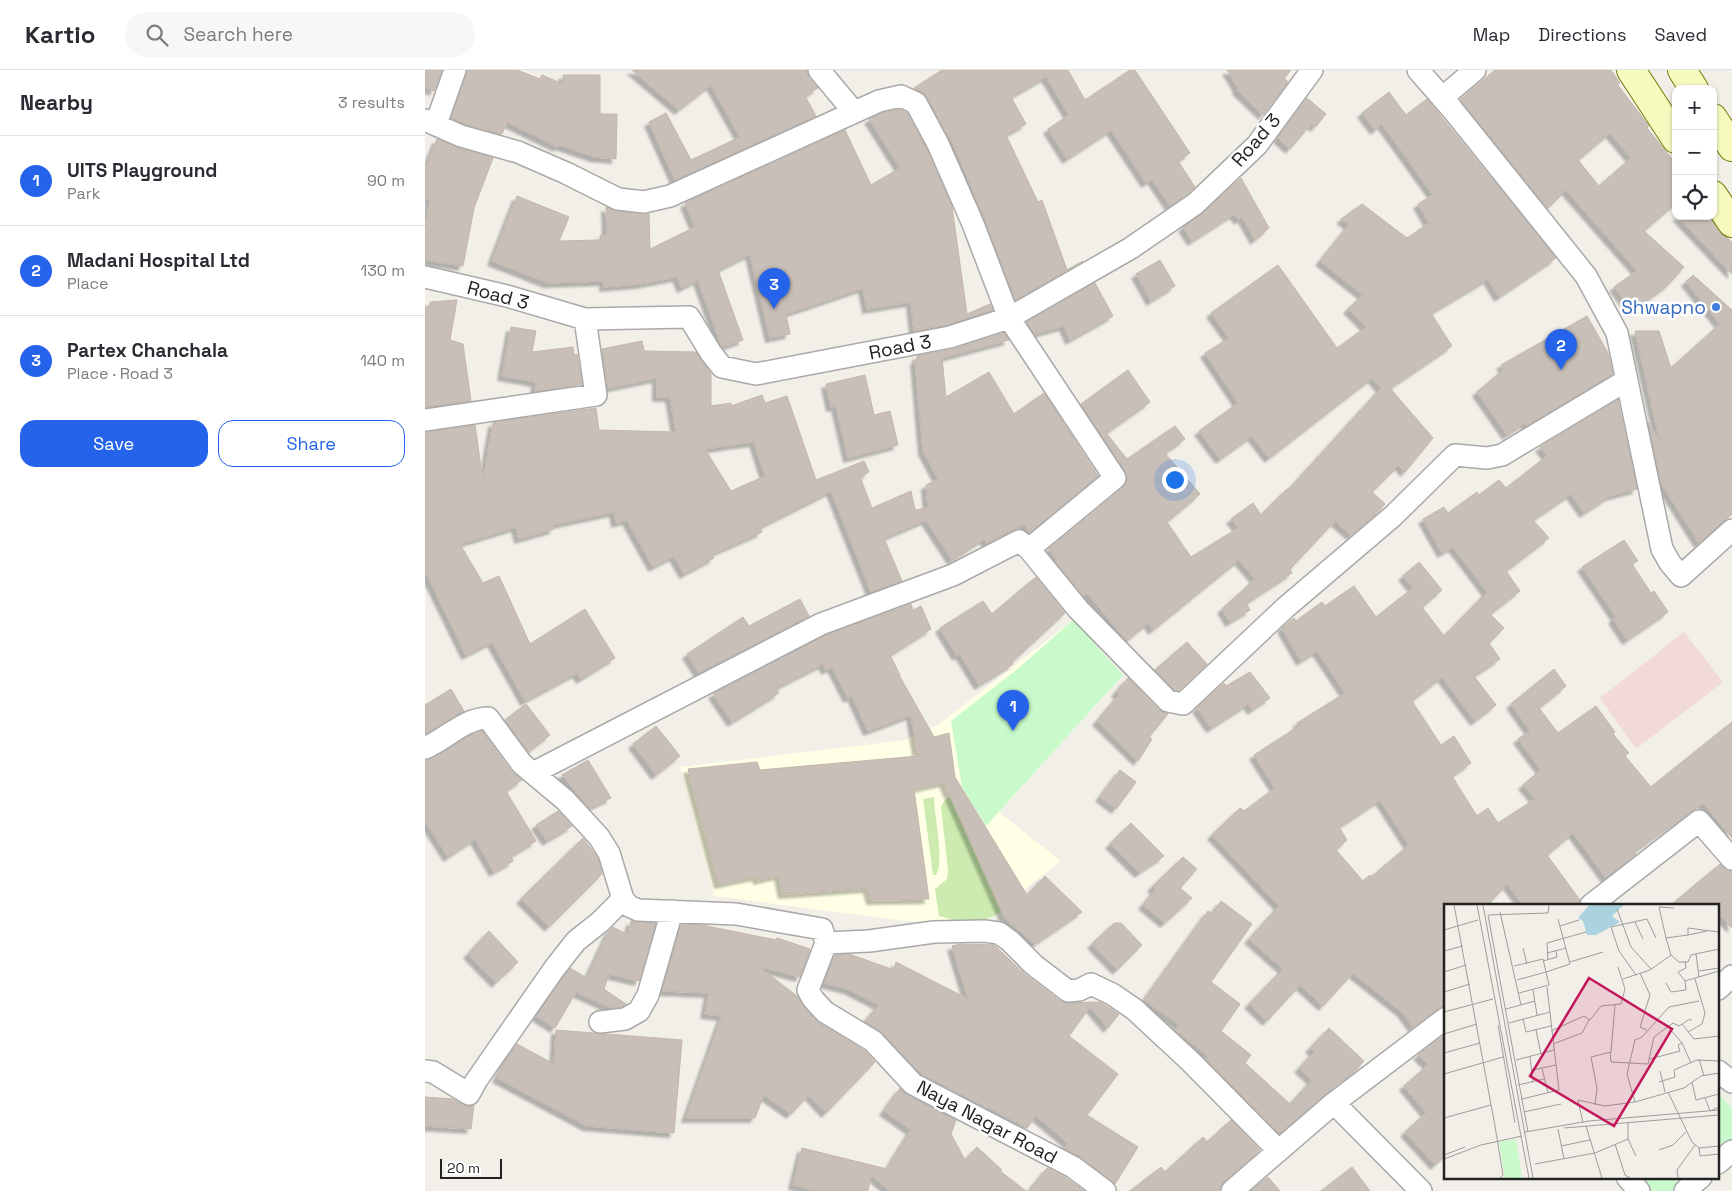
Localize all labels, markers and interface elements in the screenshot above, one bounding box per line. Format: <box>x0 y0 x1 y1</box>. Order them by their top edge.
search box <box>125 12 475 57</box>
text: Kartio <box>25 19 95 50</box>
icon: search <box>143 21 171 49</box>
text: Search here <box>183 22 293 47</box>
text: Map <box>1473 23 1510 46</box>
text: Directions <box>1538 23 1627 46</box>
text: Saved <box>1655 23 1707 46</box>
map controls <box>1672 85 1717 220</box>
button: + <box>1672 85 1717 130</box>
text: Nearby <box>20 89 93 116</box>
text: 3 results <box>338 92 405 113</box>
street label: Road 3 <box>1226 108 1286 172</box>
button: − <box>1672 130 1717 175</box>
text: UITS Playground <box>67 158 217 183</box>
text: 1 <box>32 170 40 191</box>
text: 90 m <box>367 170 405 191</box>
button: locate <box>1672 175 1717 220</box>
text: Park <box>67 183 100 204</box>
text: Madani Hospital Ltd <box>67 248 250 273</box>
text: 2 <box>31 260 41 281</box>
text: 130 m <box>361 260 405 281</box>
pin: 3 <box>758 268 790 309</box>
text: Place <box>67 273 109 294</box>
street label: Road 3 <box>464 275 532 315</box>
place label: Shwapno <box>1621 295 1706 320</box>
marker: Shwapno <box>1710 301 1722 313</box>
street label: Road 3 <box>867 329 933 365</box>
pin: 2 <box>1545 329 1577 370</box>
text: Partex Chanchala <box>67 338 228 363</box>
text: 3 <box>31 350 41 371</box>
text: 140 m <box>360 350 405 371</box>
text: Place · Road 3 <box>67 363 173 384</box>
button: Save <box>20 420 208 467</box>
button: Share <box>218 420 405 467</box>
your location <box>1162 467 1188 493</box>
pin: 1 <box>997 690 1029 731</box>
inset map <box>1444 904 1719 1178</box>
street label: Naya Nagar Road <box>912 1074 1062 1170</box>
scale bar <box>440 1156 503 1179</box>
text: 20 m <box>447 1159 480 1177</box>

